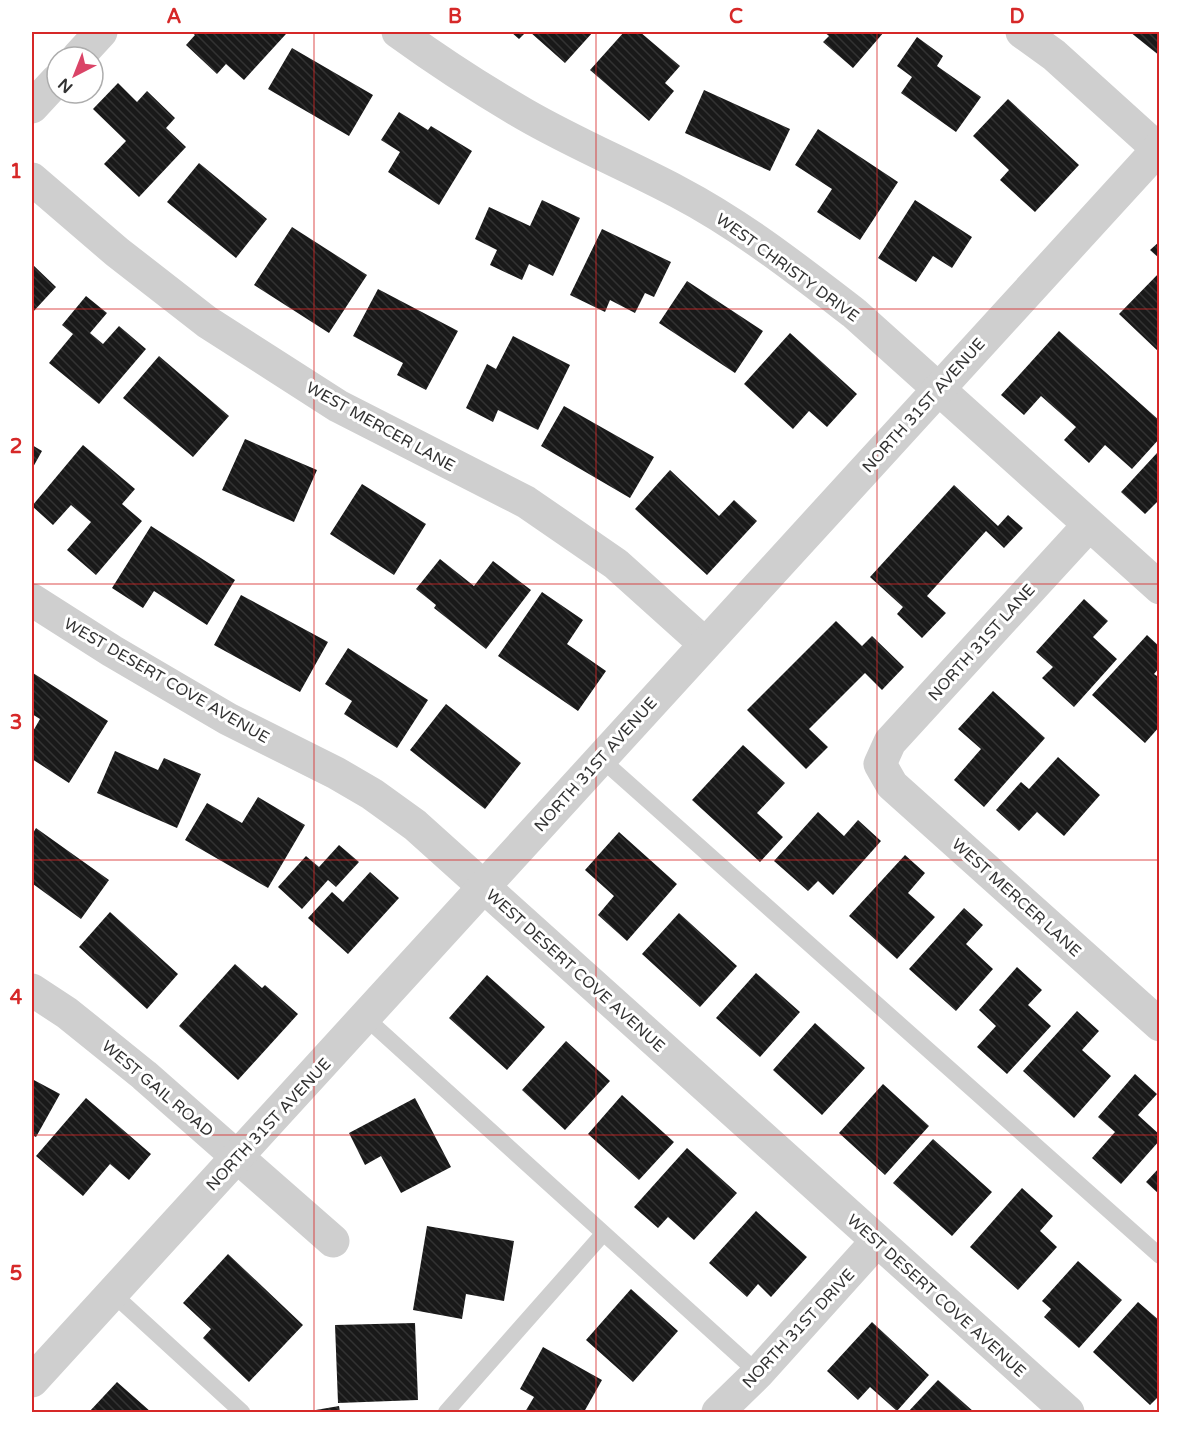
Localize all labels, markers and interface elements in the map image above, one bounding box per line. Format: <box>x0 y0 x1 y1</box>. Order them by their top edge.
text: A <box>167 5 182 29</box>
text: B <box>448 5 462 29</box>
text: C <box>729 5 743 29</box>
text: D <box>1009 5 1025 29</box>
north arrow <box>45 45 105 105</box>
text: N <box>54 74 77 97</box>
text: 1 <box>10 160 22 184</box>
street label: WEST CHRISTY DRIVE <box>712 209 863 326</box>
street label: NORTH 31ST AVENUE <box>858 334 989 477</box>
street label: WEST MERCER LANE <box>302 378 459 476</box>
text: 2 <box>10 435 22 459</box>
street label: NORTH 31ST LANE <box>924 580 1039 705</box>
street label: WEST DESERT COVE AVENUE <box>60 614 273 748</box>
street label: NORTH 31ST AVENUE <box>530 693 661 836</box>
text: 3 <box>10 711 22 735</box>
street label: WEST MERCER LANE <box>947 834 1085 961</box>
street label: WEST DESERT COVE AVENUE <box>482 885 669 1056</box>
text: 4 <box>10 986 23 1010</box>
street label: WEST GAIL ROAD <box>97 1036 217 1141</box>
street label: NORTH 31ST AVENUE <box>202 1054 335 1195</box>
street label: WEST DESERT COVE AVENUE <box>843 1210 1030 1381</box>
text: 5 <box>10 1262 22 1286</box>
street label: NORTH 31ST DRIVE <box>738 1265 859 1392</box>

